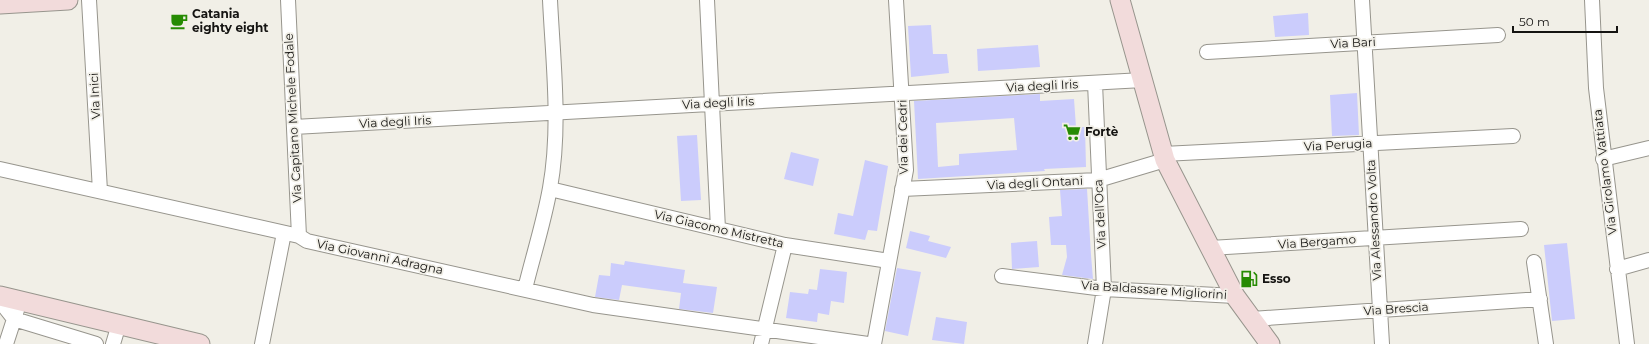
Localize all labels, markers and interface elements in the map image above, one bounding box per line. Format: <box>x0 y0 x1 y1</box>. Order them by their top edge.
place label: Catania eighty eight <box>192 6 269 35</box>
scale bar <box>1513 8 1617 34</box>
cafe icon: Catania eighty eight <box>169 11 189 31</box>
text: 50 m <box>1519 14 1550 29</box>
street label: Via Capitano Michele Fodale <box>281 33 304 203</box>
street label: Via Bari <box>1330 34 1376 51</box>
street label: Via Inici <box>86 72 103 120</box>
street label: Via degli Iris <box>1006 76 1079 95</box>
street label: Via degli Iris <box>682 93 755 112</box>
street label: Via dei Cedri <box>894 99 911 175</box>
street label: Via Girolamo Vattiata <box>1589 108 1620 236</box>
street label: Via degli Iris <box>359 112 432 131</box>
supermarket icon: Fortè <box>1062 122 1082 142</box>
place label: Fortè <box>1085 124 1119 139</box>
street label: Via Perugia <box>1303 135 1373 154</box>
street label: Via Alessandro Volta <box>1363 159 1384 281</box>
street label: Via degli Ontani <box>987 172 1083 193</box>
street label: Via dell'Oca <box>1090 179 1109 249</box>
street label: Via Giacomo Mistretta <box>653 206 785 251</box>
street label: Via Bergamo <box>1277 231 1356 252</box>
street label: Via Giovanni Adragna <box>315 236 445 277</box>
fuel station icon: Esso <box>1239 269 1259 289</box>
place label: Esso <box>1262 271 1291 286</box>
street label: Via Baldassare Migliorini <box>1081 277 1227 302</box>
street label: Via Brescia <box>1363 299 1429 318</box>

